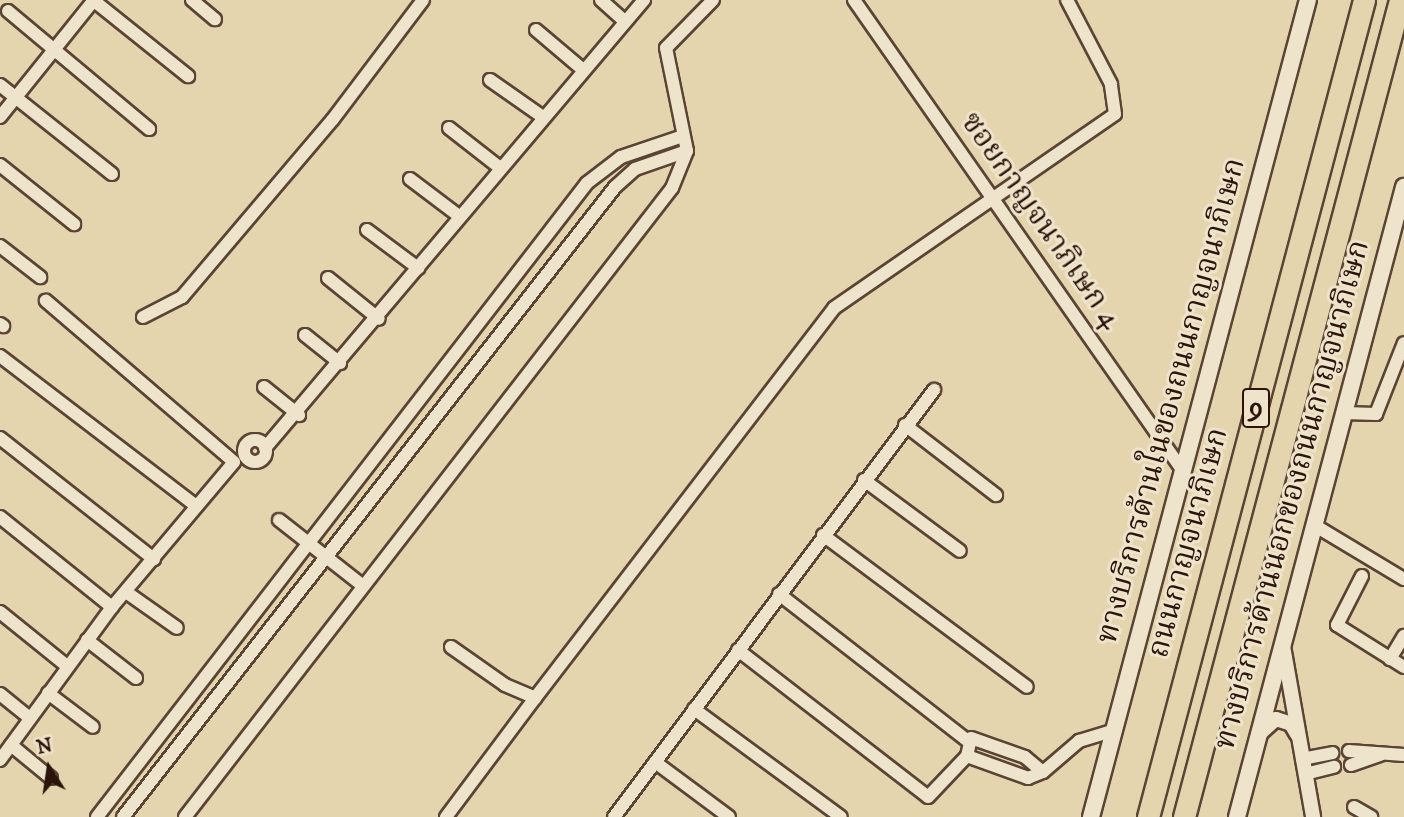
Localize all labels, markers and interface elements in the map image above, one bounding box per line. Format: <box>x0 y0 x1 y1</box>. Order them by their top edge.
street label: ซอยกาญจนาภิเษก 4 <box>952 106 1128 336</box>
street label: ทางบริการด้านในของถนนกาญจนาภิเษก <box>1090 154 1254 648</box>
street label: ทางบริการด้านนอกของถนนกาญจนาภิเษก <box>1208 236 1378 754</box>
road number: 9 <box>1242 384 1270 432</box>
street label: ถนนกาญจนาภิเษก <box>1141 424 1237 662</box>
north arrow <box>14 733 84 803</box>
text: N <box>34 734 55 760</box>

